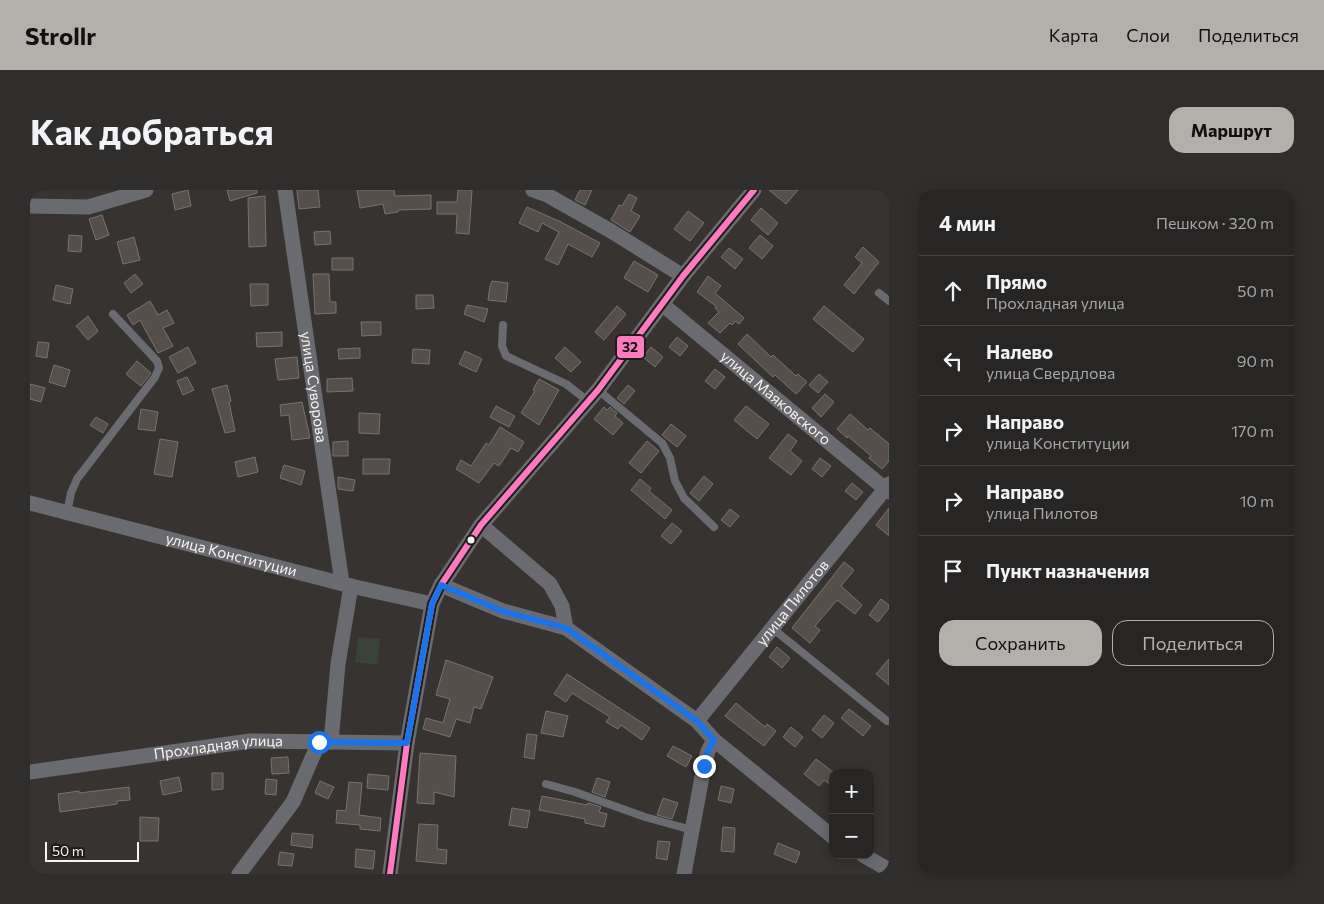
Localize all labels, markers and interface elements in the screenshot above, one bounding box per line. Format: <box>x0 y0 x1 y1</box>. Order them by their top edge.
text: Strollr <box>25 21 96 50</box>
text: Карта <box>1049 24 1098 46</box>
text: Слои <box>1126 24 1170 46</box>
text: Поделиться <box>1198 24 1299 46</box>
button: Маршрут <box>1169 107 1294 153</box>
text: Как добраться <box>30 109 274 152</box>
text: 4 мин <box>939 210 996 235</box>
text: Пешком · 320 m <box>1156 213 1274 232</box>
text: Прямо <box>986 270 1047 293</box>
icon: ahead <box>939 277 967 305</box>
text: 50 m <box>1237 281 1274 300</box>
text: Прохладная улица <box>986 293 1125 312</box>
street label: улица Суворова <box>298 330 332 444</box>
line badge: 32 <box>616 335 645 359</box>
text: 32 <box>622 338 638 355</box>
text: Налево <box>986 340 1053 363</box>
street label: улица Маяковского <box>717 346 835 448</box>
icon: left <box>939 347 967 375</box>
text: 90 m <box>1237 351 1274 370</box>
text: улица Свердлова <box>986 363 1115 382</box>
text: Направо <box>986 410 1064 433</box>
icon: right <box>939 417 967 445</box>
text: 170 m <box>1231 421 1274 440</box>
text: улица Конституции <box>986 433 1130 452</box>
text: Направо <box>986 480 1064 503</box>
icon: right <box>939 487 967 515</box>
text: 10 m <box>1240 491 1274 510</box>
text: улица Пилотов <box>986 503 1098 522</box>
street label: улица Конституции <box>164 529 299 580</box>
unlabelled marker <box>466 535 476 545</box>
street label: улица Пилотов <box>752 556 832 649</box>
icon: arrive <box>939 557 967 585</box>
text: Пункт назначения <box>986 559 1149 582</box>
button: Сохранить <box>939 620 1102 666</box>
button: Поделиться <box>1112 620 1274 666</box>
street label: Прохладная улица <box>152 731 283 762</box>
route start <box>308 731 331 754</box>
route end <box>693 755 716 778</box>
map controls <box>829 769 874 859</box>
button: + <box>829 769 874 814</box>
button: − <box>829 814 874 859</box>
scale bar <box>45 839 139 862</box>
text: 50 m <box>52 842 84 859</box>

